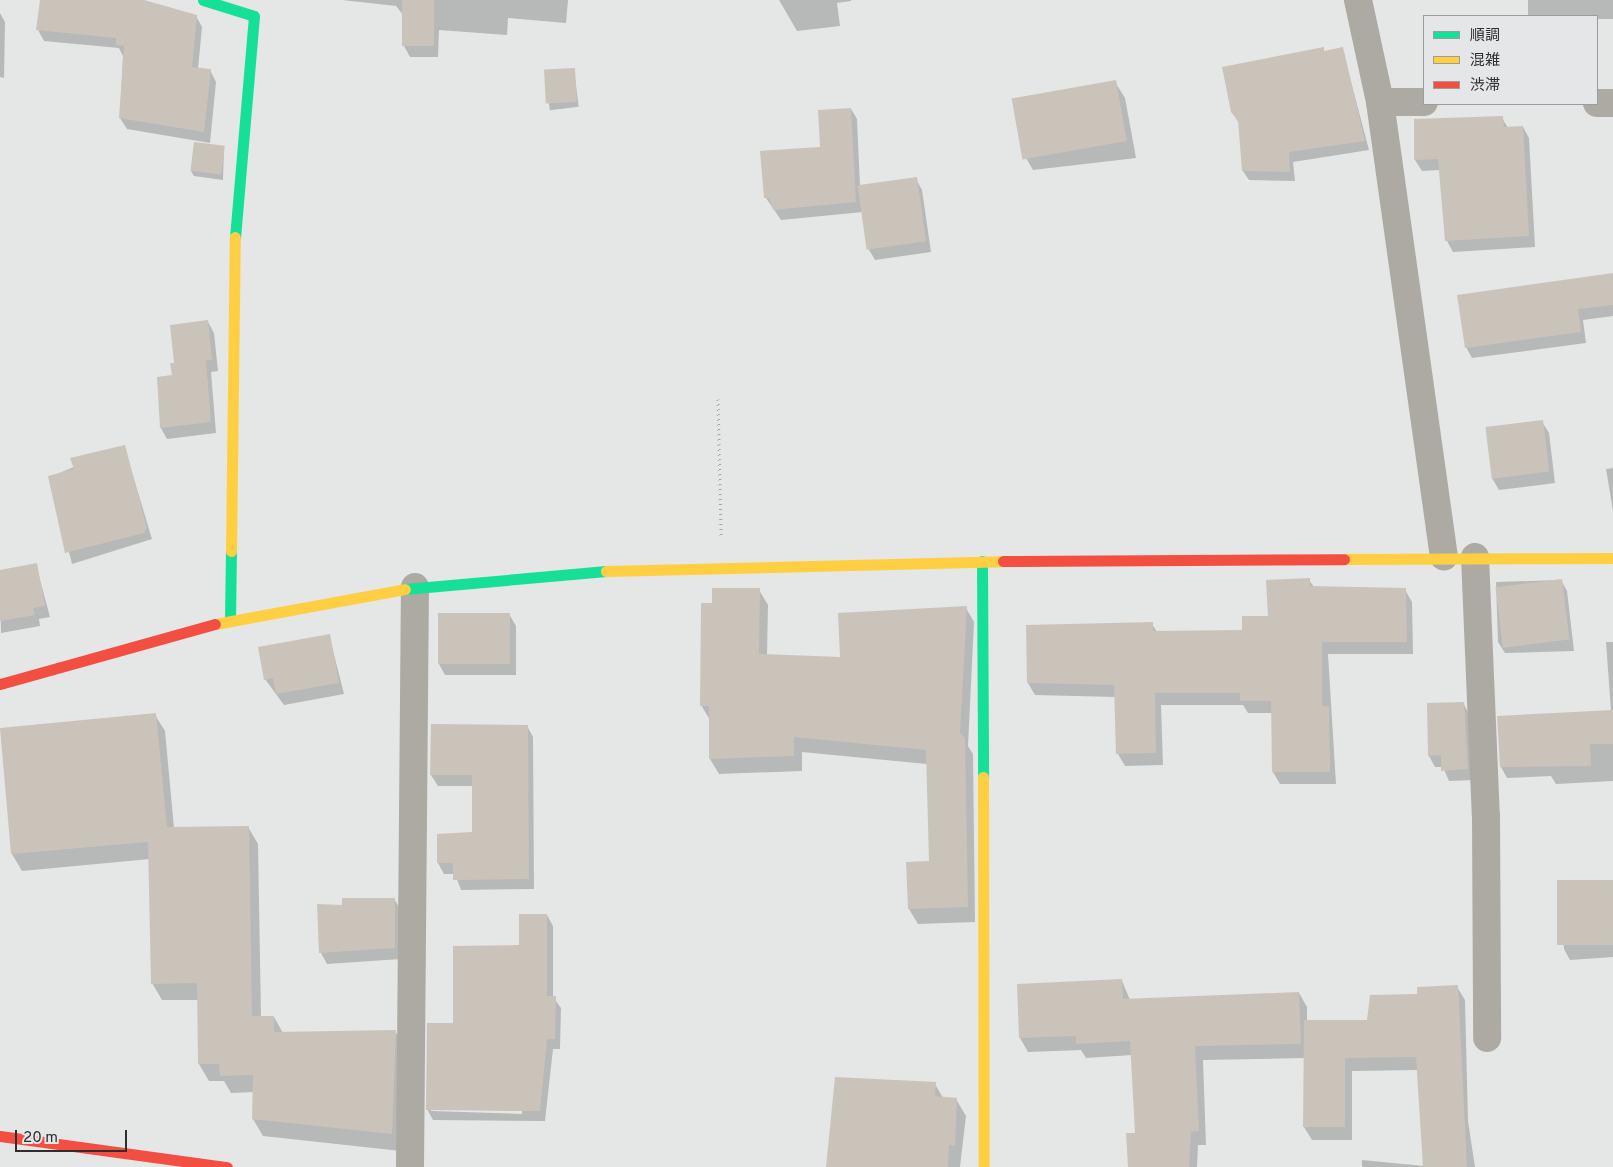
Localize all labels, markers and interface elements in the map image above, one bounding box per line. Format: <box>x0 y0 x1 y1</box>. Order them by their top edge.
legend <box>1423 15 1598 105</box>
text: 順調 <box>1470 27 1500 46</box>
text: 混雑 <box>1470 52 1500 71</box>
text: 渋滞 <box>1470 77 1500 96</box>
scale bar <box>18 1120 130 1152</box>
text: 20 m <box>23 1129 58 1148</box>

